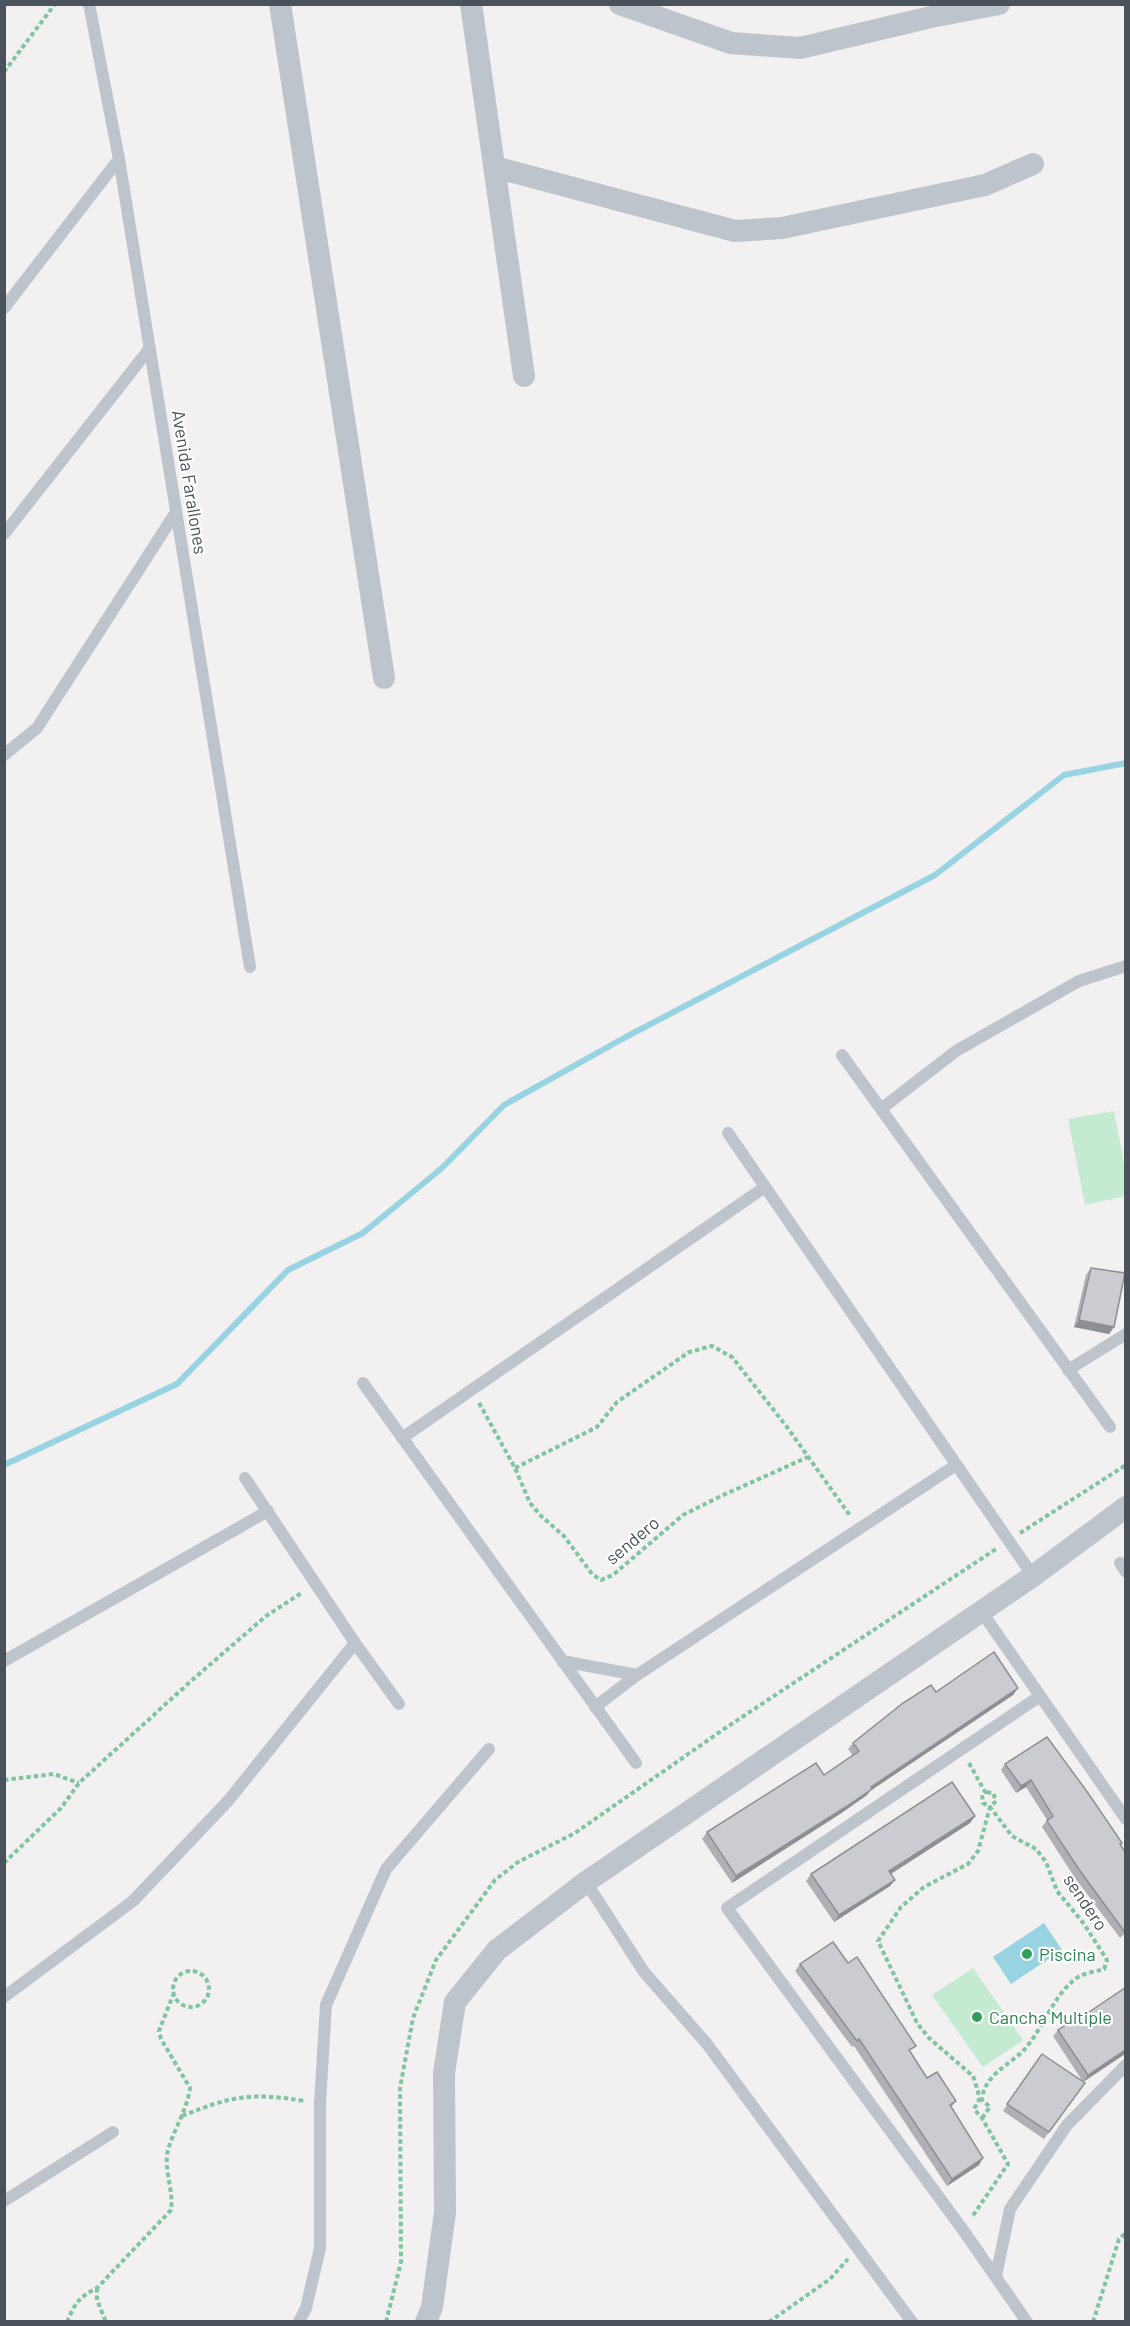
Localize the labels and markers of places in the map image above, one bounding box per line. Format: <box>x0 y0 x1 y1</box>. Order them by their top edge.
place label: Piscina <box>1039 1943 1096 1965</box>
marker: Piscina <box>1020 1947 1034 1961</box>
place label: Cancha Multiple <box>989 2006 1112 2028</box>
marker: Cancha Multiple <box>970 2010 984 2024</box>

